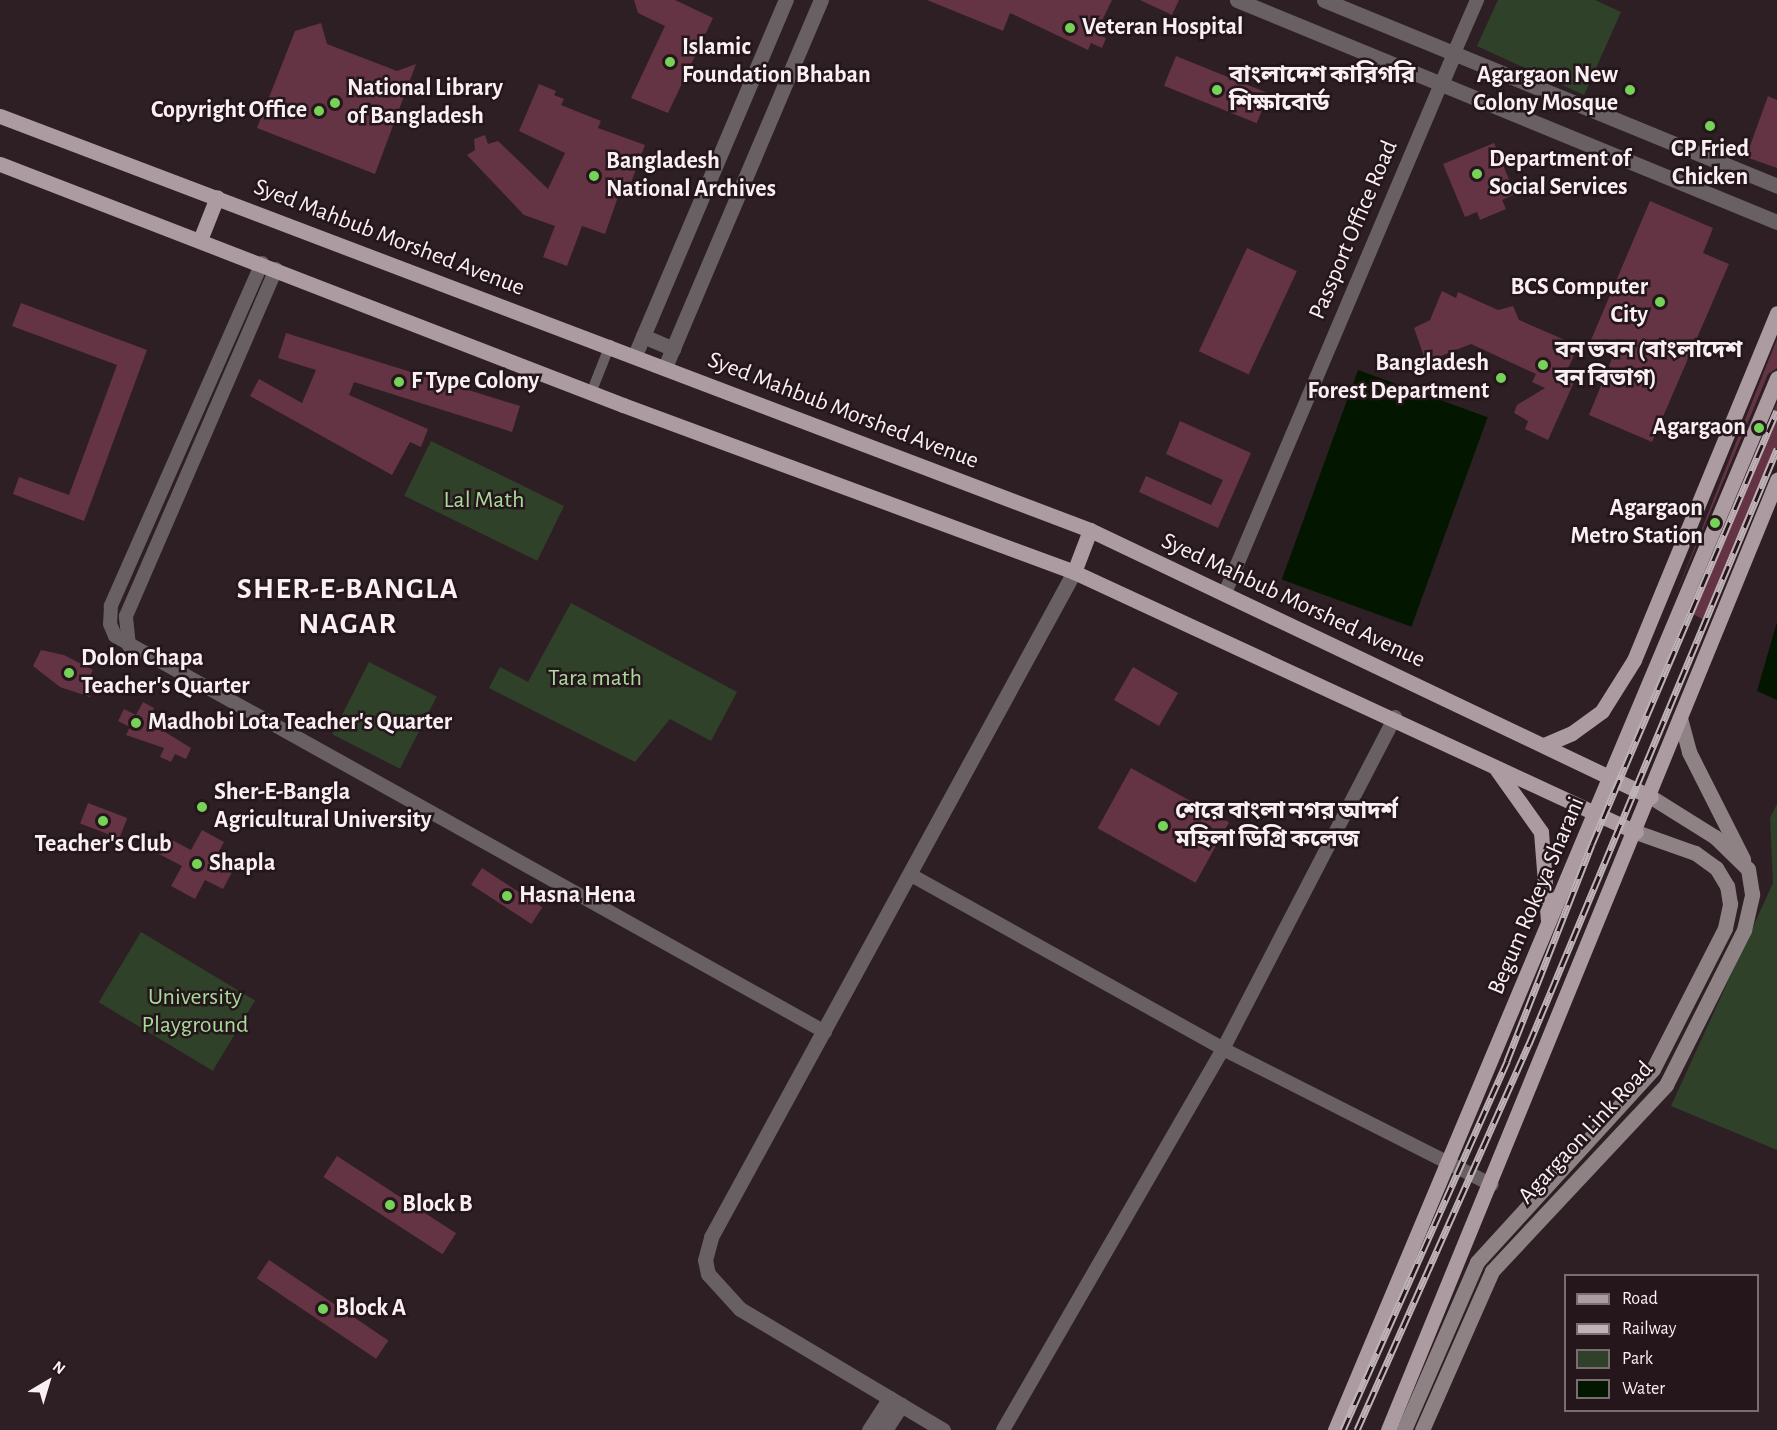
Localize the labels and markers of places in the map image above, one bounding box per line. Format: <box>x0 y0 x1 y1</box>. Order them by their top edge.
place label: Veteran Hospital <box>1082 14 1243 42</box>
marker: Veteran Hospital <box>1063 21 1077 35</box>
place label: Islamic Foundation Bhaban <box>682 34 871 90</box>
marker: Islamic Foundation Bhaban <box>663 55 677 69</box>
place label: বাংলাদেশ কারিগরি শিক্ষাবোর্ড <box>1229 62 1415 118</box>
place label: Agargaon New Colony Mosque <box>1473 62 1618 118</box>
place label: National Library of Bangladesh <box>347 75 503 131</box>
marker: বাংলাদেশ কারিগরি শিক্ষাবোর্ড <box>1210 83 1224 97</box>
marker: Agargaon New Colony Mosque <box>1623 83 1637 97</box>
marker: National Library of Bangladesh <box>328 96 342 110</box>
place label: Copyright Office <box>151 97 307 125</box>
marker: Copyright Office <box>312 104 326 118</box>
marker: CP Fried Chicken <box>1703 119 1717 133</box>
place label: CP Fried Chicken <box>1671 136 1749 192</box>
place label: Department of Social Services <box>1489 146 1631 202</box>
place label: Bangladesh National Archives <box>606 148 776 204</box>
marker: Department of Social Services <box>1470 167 1484 181</box>
marker: Bangladesh National Archives <box>587 169 601 183</box>
place label: BCS Computer City <box>1510 274 1648 330</box>
marker: BCS Computer City <box>1653 295 1667 309</box>
place label: বন ভবন (বাংলাদেশ বন বিভাগ) <box>1555 337 1742 393</box>
place label: Bangladesh Forest Department <box>1307 350 1489 406</box>
marker: বন ভবন (বাংলাদেশ বন বিভাগ) <box>1536 358 1550 372</box>
place label: F Type Colony <box>411 368 539 396</box>
marker: Bangladesh Forest Department <box>1494 371 1508 385</box>
marker: F Type Colony <box>392 375 406 389</box>
place label: Agargaon <box>1653 414 1746 442</box>
marker: Agargaon <box>1750 419 1768 437</box>
place label: Agargaon Metro Station <box>1571 495 1703 551</box>
marker: Agargaon Metro Station <box>1708 516 1722 530</box>
place label: Dolon Chapa Teacher's Quarter <box>81 645 250 701</box>
marker: Dolon Chapa Teacher's Quarter <box>62 666 76 680</box>
place label: Madhobi Lota Teacher's Quarter <box>148 709 452 737</box>
marker: Madhobi Lota Teacher's Quarter <box>129 716 143 730</box>
place label: Sher-E-Bangla Agricultural University <box>214 779 431 835</box>
place label: শেরে বাংলা নগর আদর্শ মহিলা ডিগ্রি কলেজ <box>1175 798 1398 854</box>
marker: Sher-E-Bangla Agricultural University <box>195 800 209 814</box>
marker: Teacher's Club <box>96 814 110 828</box>
marker: শেরে বাংলা নগর আদর্শ মহিলা ডিগ্রি কলেজ <box>1156 819 1170 833</box>
place label: Teacher's Club <box>35 831 171 859</box>
place label: Shapla <box>209 850 275 878</box>
marker: Shapla <box>190 857 204 871</box>
place label: Hasna Hena <box>519 882 636 910</box>
marker: Hasna Hena <box>500 889 514 903</box>
place label: Block B <box>402 1191 473 1219</box>
marker: Block B <box>383 1198 397 1212</box>
place label: Block A <box>335 1295 406 1323</box>
marker: Block A <box>316 1302 330 1316</box>

